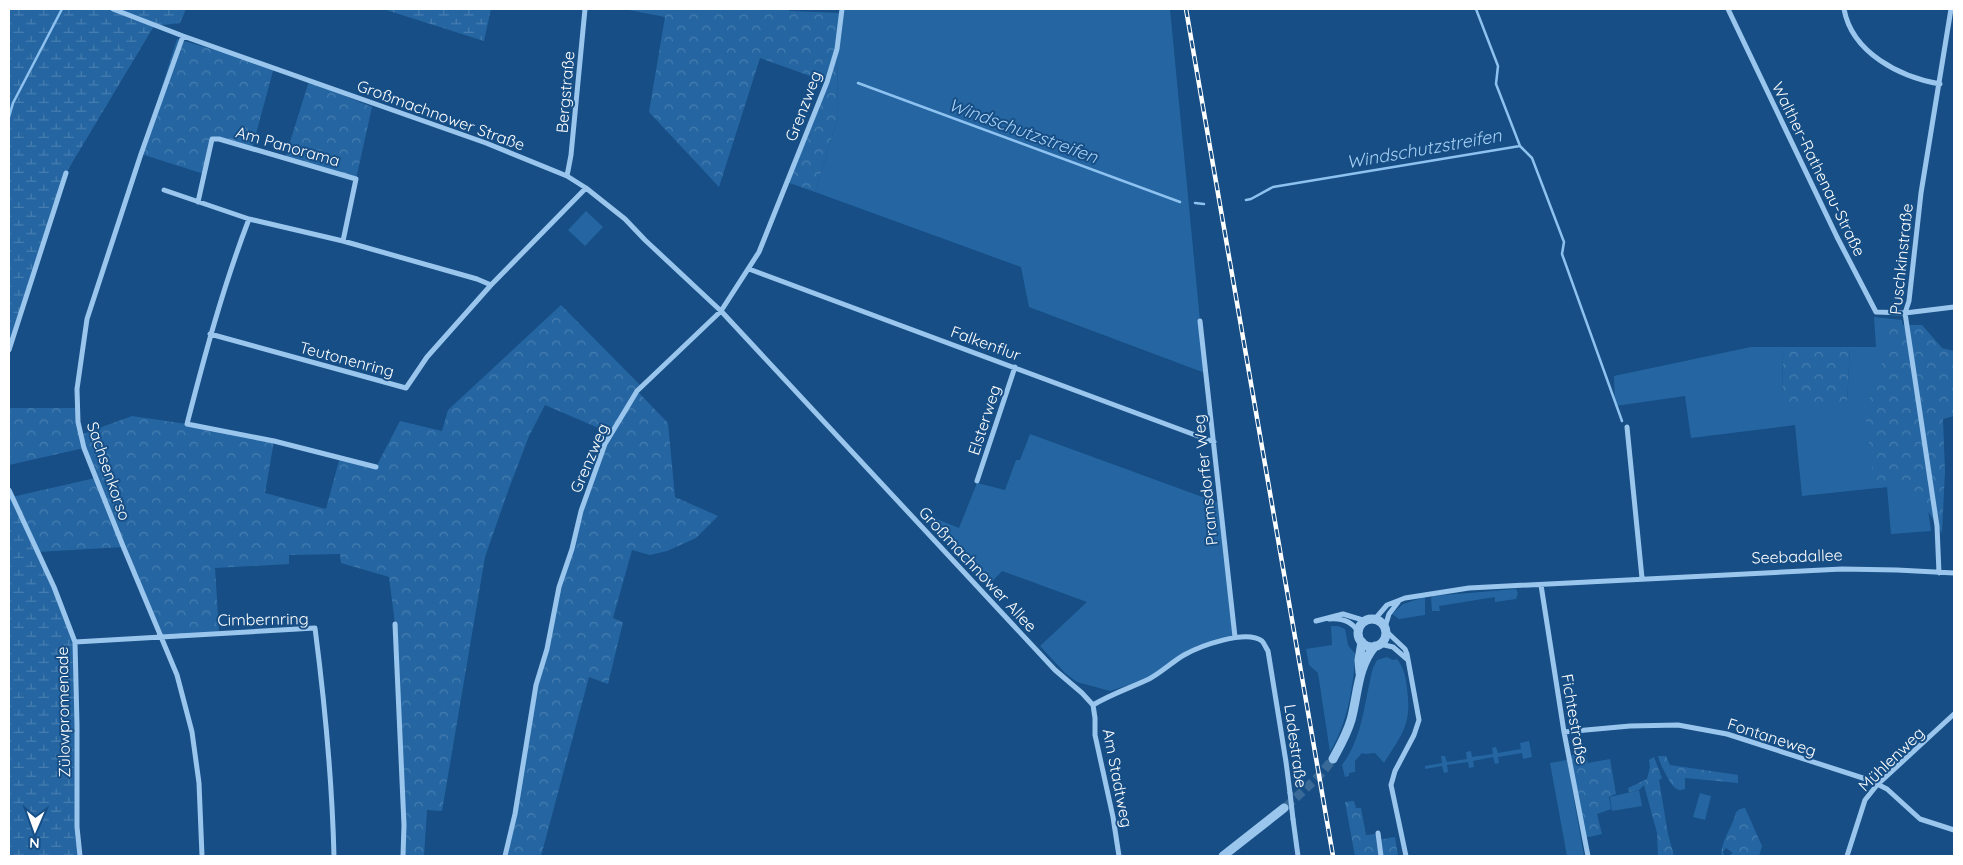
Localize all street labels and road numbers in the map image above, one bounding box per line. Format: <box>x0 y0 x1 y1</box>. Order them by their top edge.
street label: Bergstraße <box>551 50 579 134</box>
street label: Grenzweg <box>780 68 826 144</box>
street label: Großmachnower Straße <box>354 75 528 155</box>
street label: Walther-Rathenau-Straße <box>1768 79 1870 259</box>
street label: Am Panorama <box>234 122 342 170</box>
street label: Puschkinstraße <box>1885 202 1917 316</box>
street label: Falkenflur <box>948 321 1024 365</box>
street label: Teutonenring <box>297 337 397 381</box>
street label: Elsterweg <box>963 382 1005 458</box>
street label: Pramsdorfer Weg <box>1188 413 1222 547</box>
street label: Sachsenkorso <box>83 419 135 523</box>
street label: Grenzweg <box>565 420 613 496</box>
street label: Großmachnower Allee <box>915 502 1041 636</box>
street label: Seebadallee <box>1751 544 1843 568</box>
street label: Cimbernring <box>217 608 309 630</box>
street label: Zülowpromenade <box>52 646 74 778</box>
street label: Fichtestraße <box>1557 672 1593 766</box>
street label: Ladestraße <box>1280 703 1312 789</box>
street label: Fontaneweg <box>1725 713 1819 761</box>
street label: Mühlenweg <box>1854 723 1928 795</box>
street label: Am Stadtweg <box>1099 727 1137 829</box>

